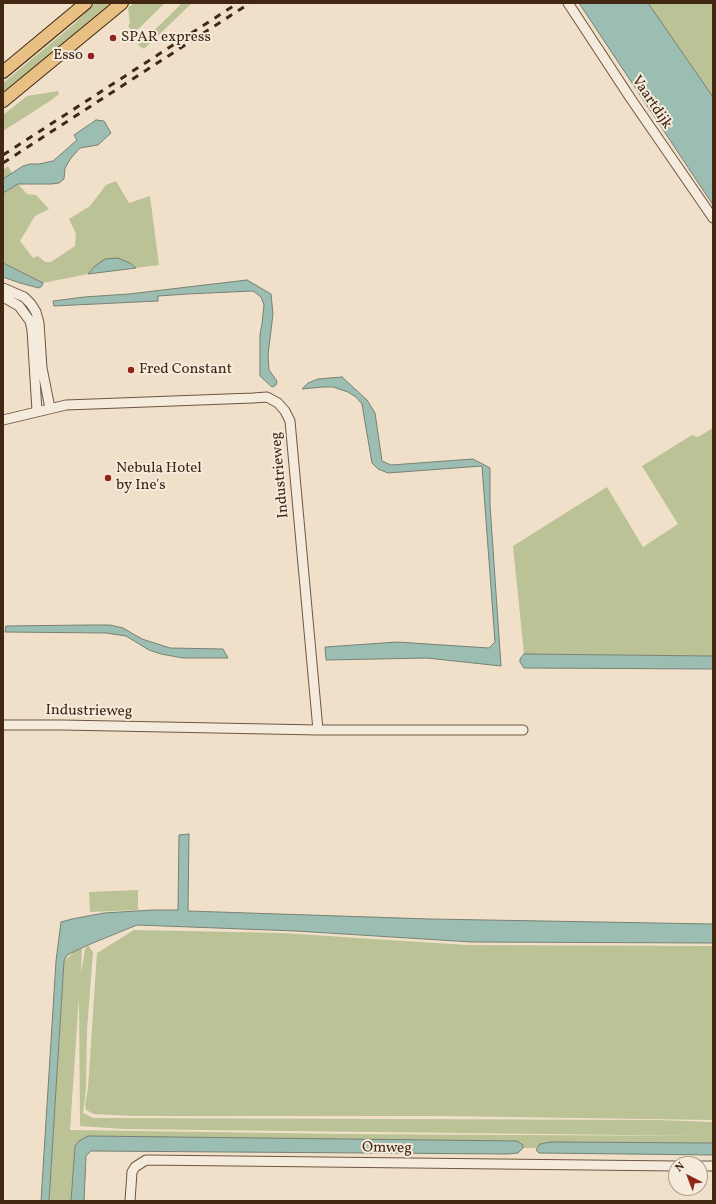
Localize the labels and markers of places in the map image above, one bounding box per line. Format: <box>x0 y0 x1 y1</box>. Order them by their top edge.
place label: SPAR express <box>121 29 211 47</box>
marker: SPAR express <box>108 33 118 43</box>
place label: Esso <box>53 47 83 65</box>
marker: Esso <box>86 51 96 61</box>
place label: Fred Constant <box>139 361 232 379</box>
marker: Fred Constant <box>126 365 136 375</box>
place label: Nebula Hotel by Ine's <box>116 460 202 495</box>
marker: Nebula Hotel by Ine's <box>103 473 113 483</box>

